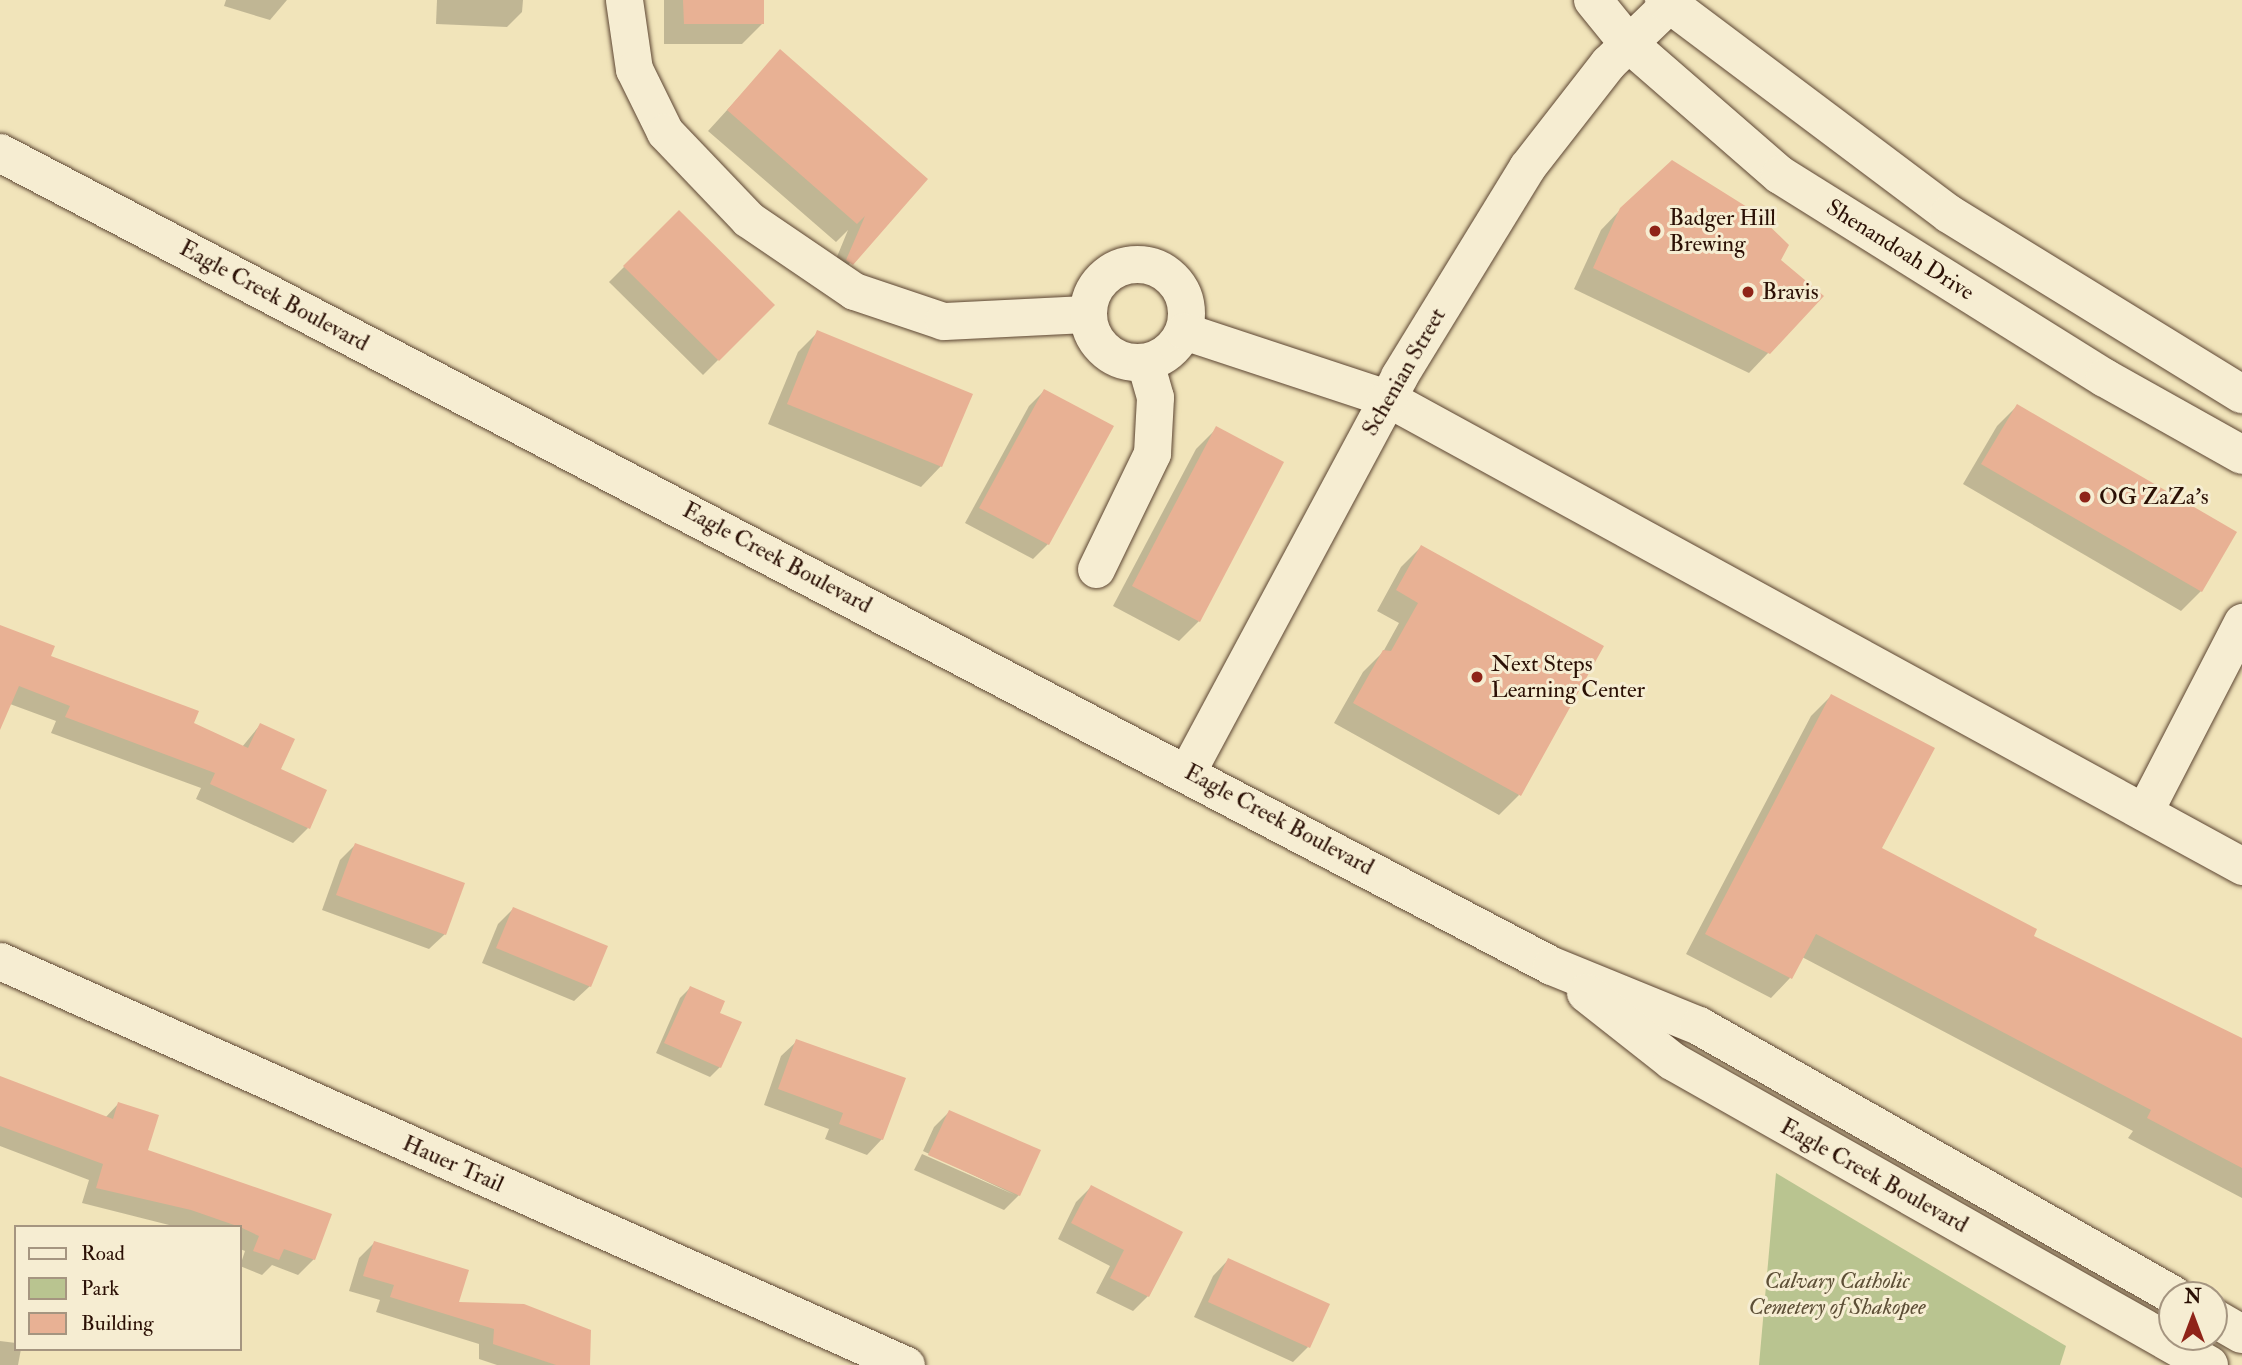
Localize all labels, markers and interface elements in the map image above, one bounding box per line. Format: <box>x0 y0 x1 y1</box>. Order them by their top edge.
street label: Shenandoah Drive <box>1821 194 1979 306</box>
place label: Badger Hill Brewing <box>1669 204 1776 258</box>
marker: Badger Hill Brewing <box>1647 223 1663 239</box>
street label: Eagle Creek Boulevard <box>175 234 373 358</box>
place label: Bravis <box>1762 278 1819 306</box>
marker: Bravis <box>1740 284 1756 300</box>
street label: Schenian Street <box>1356 303 1452 441</box>
place label: OG ZaZa's <box>2099 483 2209 511</box>
marker: OG ZaZa's <box>2077 489 2093 505</box>
street label: Eagle Creek Boulevard <box>678 496 876 620</box>
place label: Next Steps Learning Center <box>1491 650 1645 704</box>
marker: Next Steps Learning Center <box>1469 669 1485 685</box>
street label: Eagle Creek Boulevard <box>1180 758 1378 882</box>
street label: Eagle Creek Boulevard <box>1775 1113 1973 1239</box>
street label: Hauer Trail <box>398 1129 508 1199</box>
legend <box>14 1225 242 1351</box>
text: Road <box>81 1240 125 1267</box>
park label: Calvary Catholic Cemetery of Shakopee <box>1748 1267 1926 1321</box>
text: Park <box>81 1275 119 1302</box>
north arrow <box>2158 1281 2228 1351</box>
text: N <box>2184 1285 2202 1309</box>
text: Building <box>81 1310 154 1337</box>

